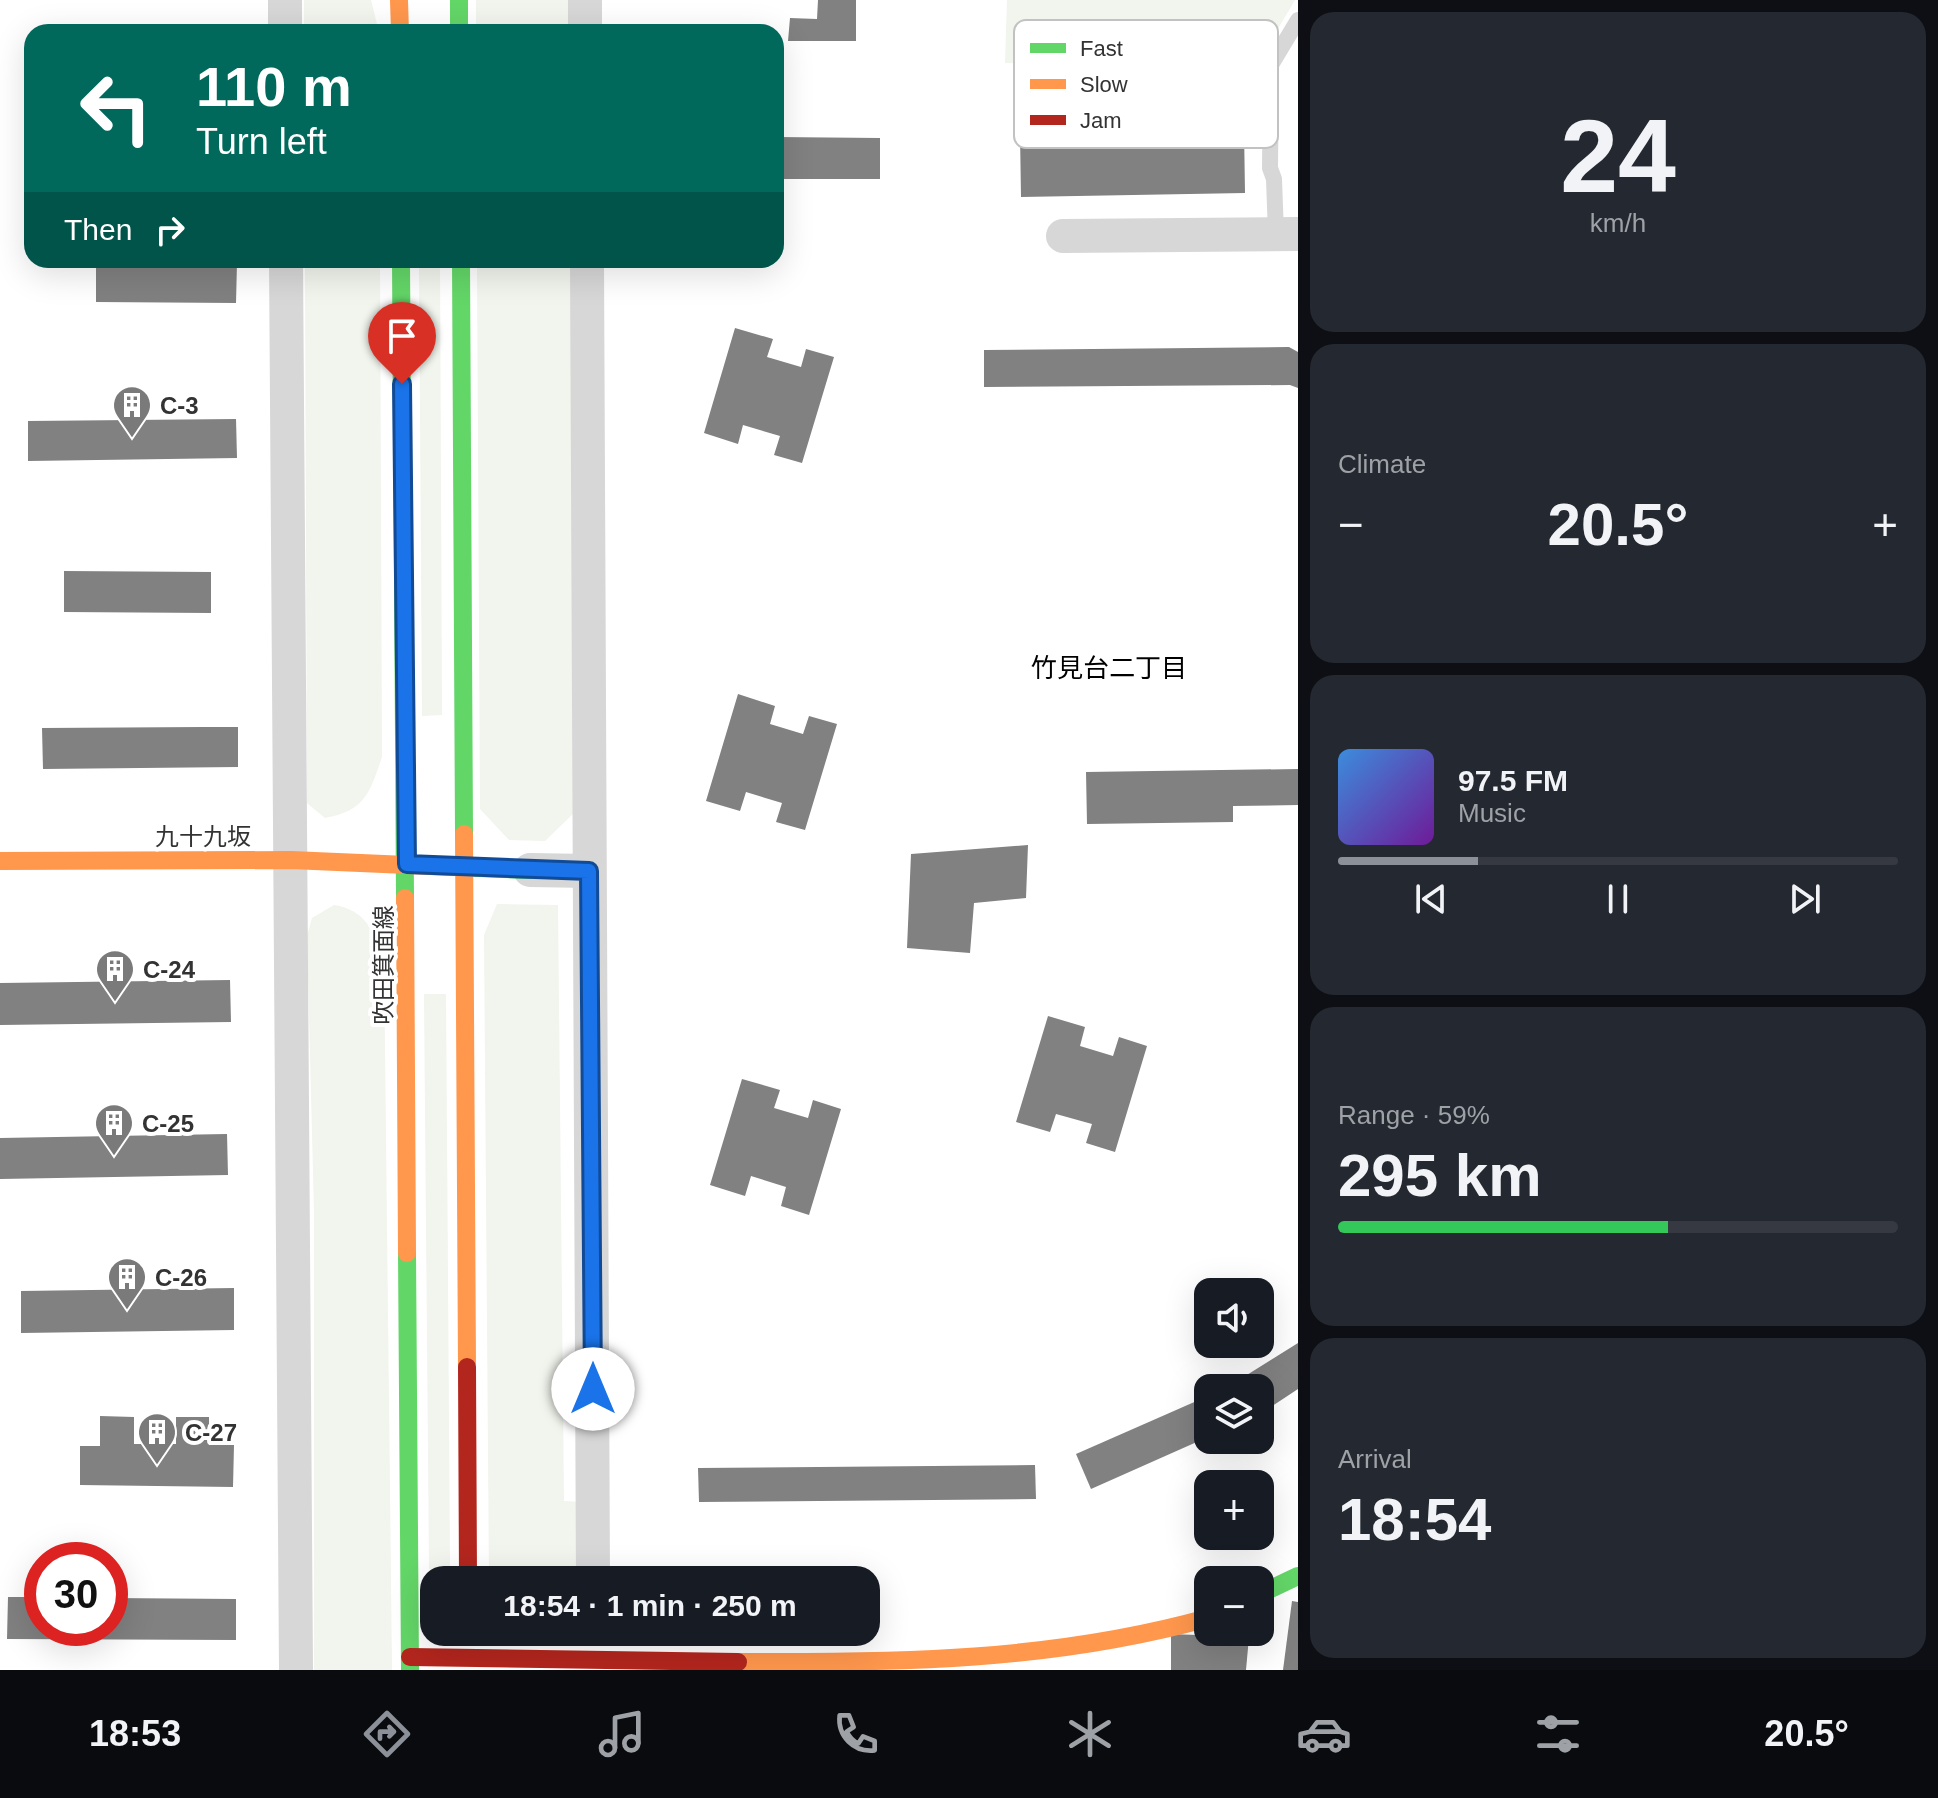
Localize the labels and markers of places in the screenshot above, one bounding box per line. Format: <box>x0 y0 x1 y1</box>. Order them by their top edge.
pin <box>368 302 436 384</box>
building icon: C-3 <box>111 384 153 439</box>
place label: C-3 <box>160 392 199 419</box>
building icon: C-24 <box>94 948 136 1003</box>
place label: C-24 <box>143 956 196 983</box>
building icon: C-25 <box>93 1102 135 1157</box>
place label: C-25 <box>142 1110 194 1137</box>
building icon: C-26 <box>106 1256 148 1311</box>
place label: C-26 <box>155 1264 207 1291</box>
building icon: C-27 <box>136 1411 178 1466</box>
place label: C-27 <box>185 1419 237 1446</box>

